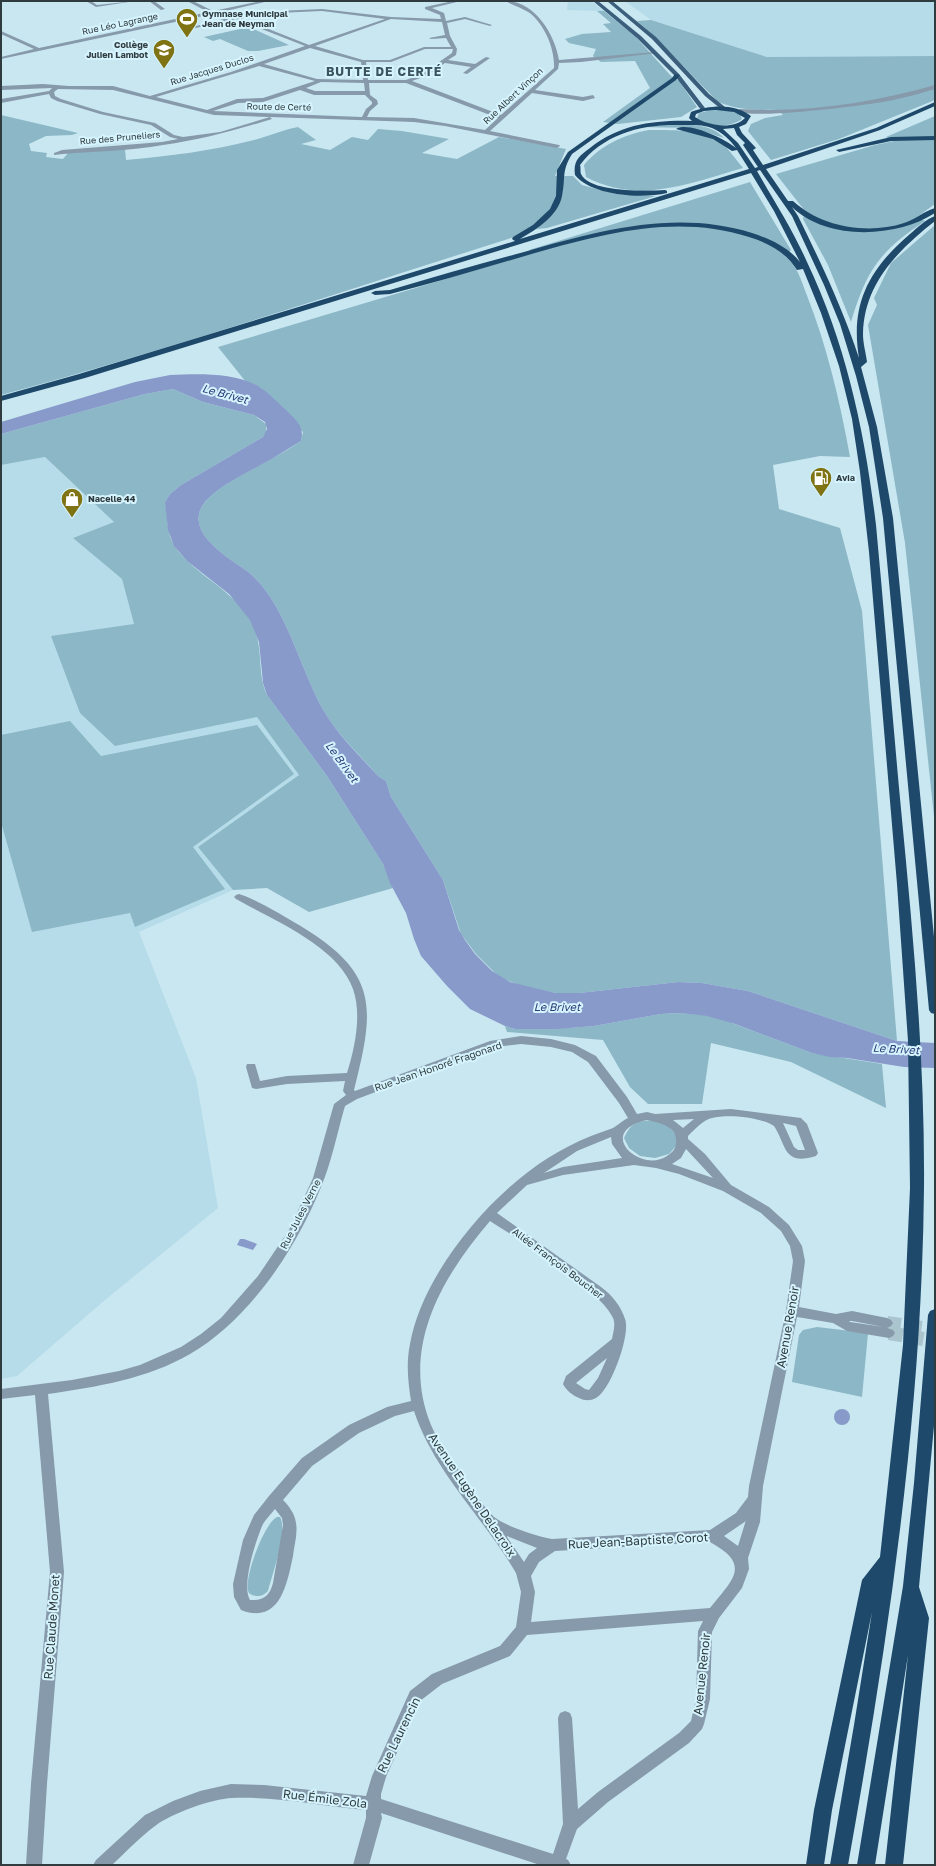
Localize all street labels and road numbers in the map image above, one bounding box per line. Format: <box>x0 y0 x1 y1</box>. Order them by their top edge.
street label: Rue Léo Lagrange <box>81 10 159 37</box>
street label: Rue Jacques Duclos <box>169 52 255 87</box>
street label: Rue Albert Vinçon <box>480 65 545 126</box>
street label: Route de Certé <box>247 100 312 113</box>
street label: Rue des Pruneliers <box>79 128 161 147</box>
street label: Rue Jean Honoré Fragonard <box>373 1039 503 1093</box>
street label: Rue Jules Verne <box>277 1177 323 1251</box>
street label: Allée François Boucher <box>510 1225 606 1301</box>
street label: Avenue Renoir <box>773 1285 802 1369</box>
street label: Avenue Eugène Delacroix <box>425 1430 520 1560</box>
street label: Rue Jean-Baptiste Corot <box>567 1529 709 1552</box>
street label: Rue Claude Monet <box>40 1574 63 1680</box>
street label: Avenue Renoir <box>690 1632 713 1716</box>
street label: Rue Laurencin <box>374 1695 423 1775</box>
street label: Rue Émile Zola <box>282 1786 368 1811</box>

